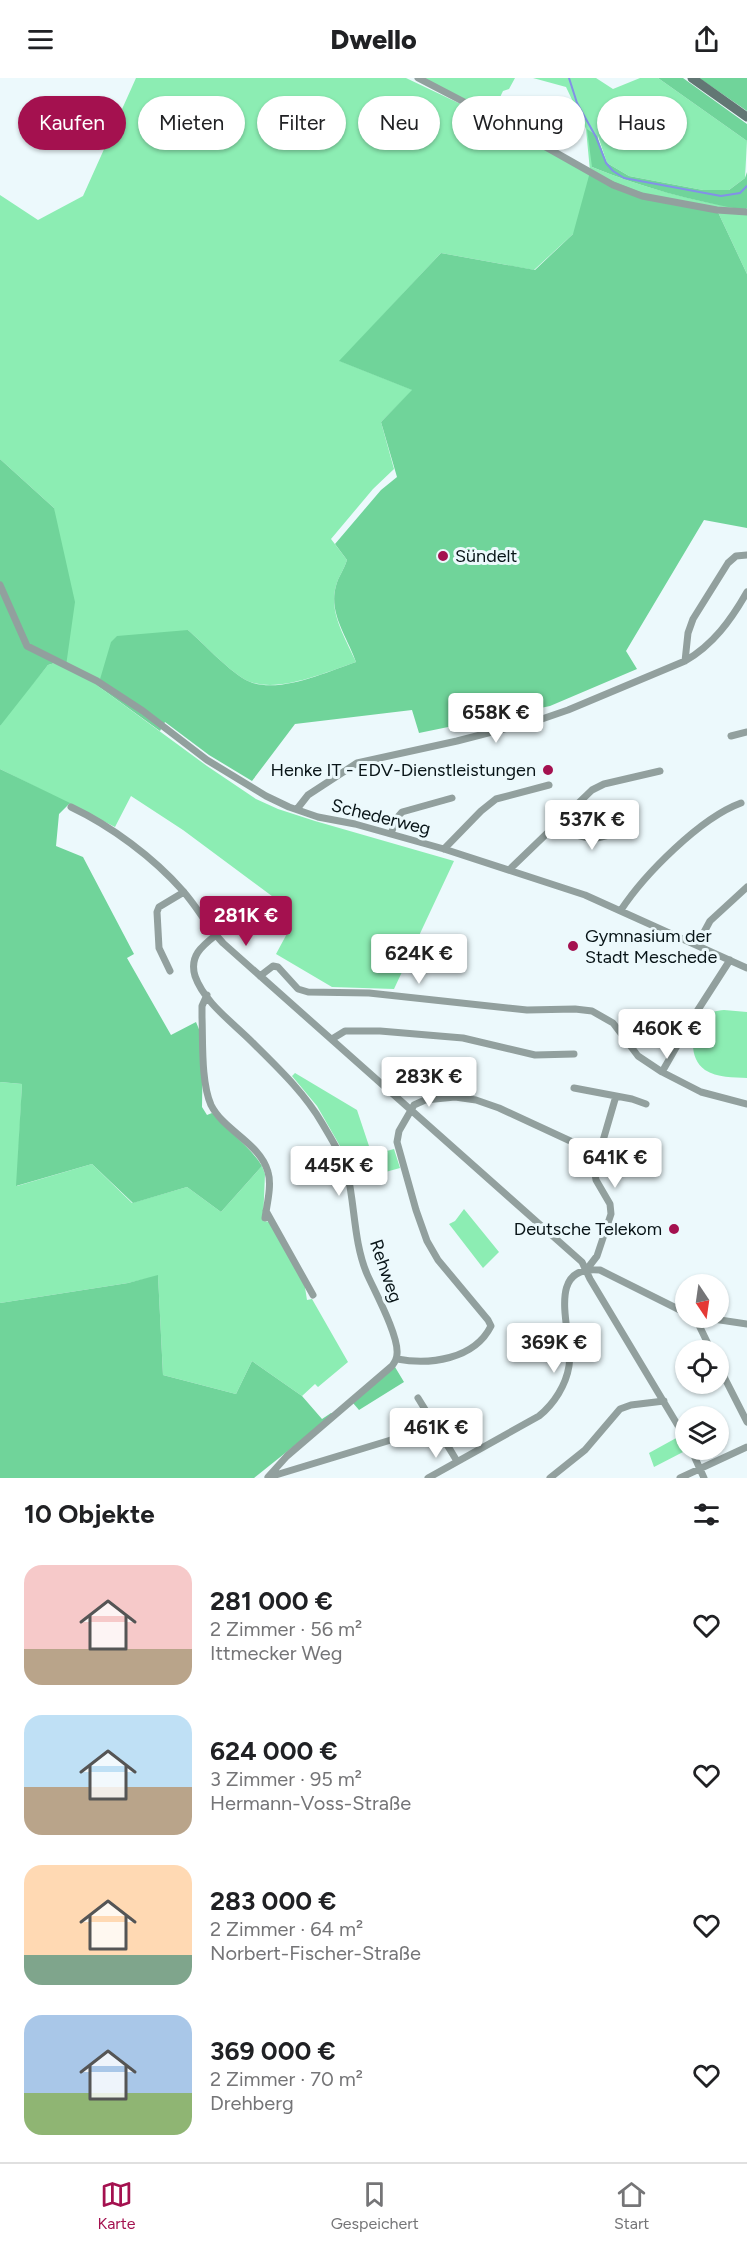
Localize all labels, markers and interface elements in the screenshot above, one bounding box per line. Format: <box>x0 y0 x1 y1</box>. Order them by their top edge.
icon: menu <box>24 23 57 56</box>
text: Dwello <box>330 23 417 56</box>
icon: share <box>690 23 723 56</box>
chip: Kaufen <box>18 96 126 150</box>
chip: Mieten <box>138 96 245 150</box>
chip: Filter <box>257 96 346 150</box>
chip: Neu <box>358 96 440 150</box>
chip: Wohnung <box>452 96 585 150</box>
chip: Haus <box>597 96 687 150</box>
place label: Sündelt <box>455 545 517 567</box>
marker: Sündelt <box>436 549 450 563</box>
pin: 658K € <box>447 693 545 744</box>
text: 658K € <box>462 700 530 724</box>
place label: Henke IT - EDV-Dienstleistungen <box>270 759 536 781</box>
marker: Henke IT - EDV-Dienstleistungen <box>541 763 555 777</box>
street label: Schederweg <box>329 794 433 840</box>
pin: 537K € <box>543 800 641 851</box>
text: 537K € <box>559 807 625 831</box>
pin: 281K € <box>197 896 295 947</box>
text: 281K € <box>214 903 278 927</box>
place label: Gymnasium der Stadt Meschede <box>585 925 717 968</box>
pin: 624K € <box>370 934 468 985</box>
marker: Gymnasium der Stadt Meschede <box>566 939 580 953</box>
text: 624K € <box>385 941 453 965</box>
pin: 460K € <box>618 1009 716 1060</box>
text: 460K € <box>632 1016 702 1040</box>
pin: 283K € <box>380 1057 478 1108</box>
text: 283K € <box>396 1064 462 1088</box>
pin: 641K € <box>566 1138 664 1189</box>
text: 641K € <box>583 1145 647 1169</box>
pin: 445K € <box>290 1146 388 1197</box>
text: 445K € <box>305 1153 373 1177</box>
place label: Deutsche Telekom <box>514 1218 662 1240</box>
marker: Deutsche Telekom <box>667 1222 681 1236</box>
street label: Rehweg <box>365 1237 407 1305</box>
north arrow <box>675 1274 729 1328</box>
map controls <box>675 1274 729 1460</box>
pin: 369K € <box>505 1323 603 1374</box>
text: 369K € <box>521 1330 587 1354</box>
button: locate <box>675 1340 729 1394</box>
button: layers <box>675 1406 729 1460</box>
pin: 461K € <box>387 1408 485 1459</box>
text: 461K € <box>404 1415 468 1439</box>
text: 10 Objekte <box>24 1498 155 1530</box>
icon: filters <box>690 1498 723 1531</box>
text: 281 000 € <box>210 1585 333 1617</box>
icon: home <box>72 1589 144 1661</box>
icon: heart <box>690 1609 723 1642</box>
text: 2 Zimmer · 56 m² <box>210 1617 362 1641</box>
text: Ittmecker Weg <box>210 1641 342 1665</box>
text: 624 000 € <box>210 1735 338 1767</box>
icon: home <box>72 1739 144 1811</box>
icon: heart <box>690 1759 723 1792</box>
text: 3 Zimmer · 95 m² <box>210 1767 362 1791</box>
text: Hermann-Voss-Straße <box>210 1791 411 1815</box>
text: 283 000 € <box>210 1885 336 1917</box>
icon: home <box>72 1889 144 1961</box>
icon: heart <box>690 1909 723 1942</box>
text: 2 Zimmer · 64 m² <box>210 1917 363 1941</box>
text: Norbert-Fischer-Straße <box>210 1941 421 1965</box>
text: 369 000 € <box>210 2035 336 2067</box>
icon: home <box>72 2039 144 2111</box>
icon: heart <box>690 2059 723 2092</box>
text: 2 Zimmer · 70 m² <box>210 2067 363 2091</box>
text: Drehberg <box>210 2091 294 2115</box>
tab: Karte <box>98 2178 136 2233</box>
tab: Gespeichert <box>331 2178 419 2233</box>
tab: Start <box>614 2178 649 2233</box>

